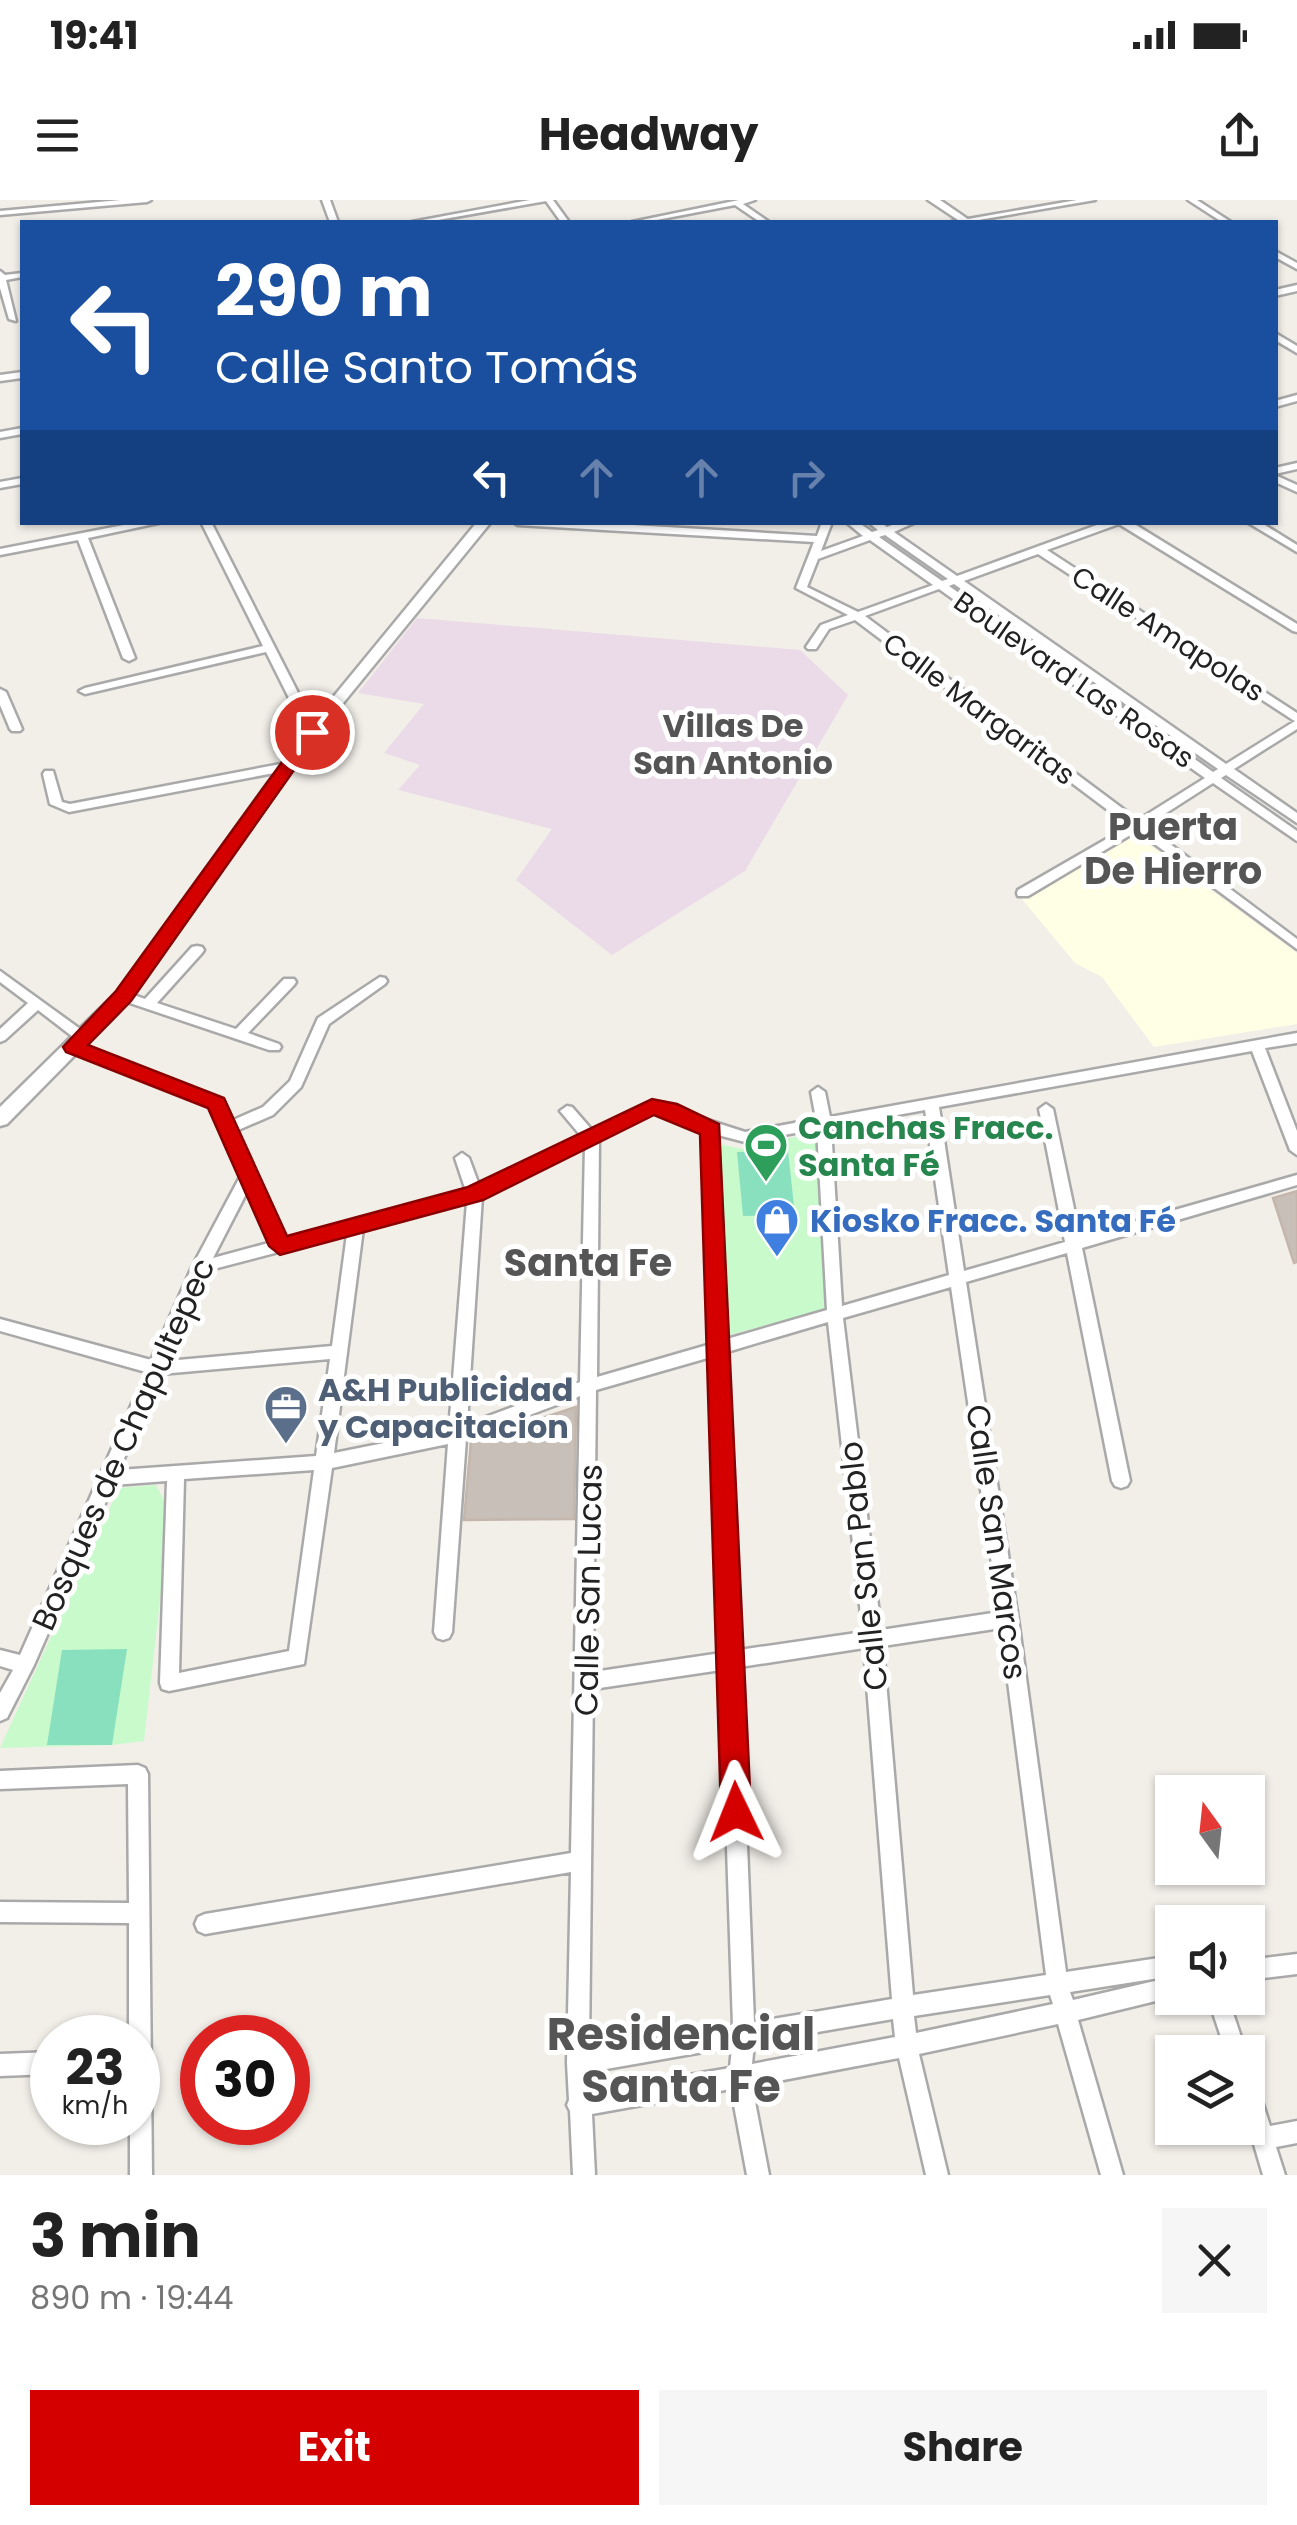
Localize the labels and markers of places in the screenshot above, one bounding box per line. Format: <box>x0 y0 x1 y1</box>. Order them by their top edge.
pin <box>270 690 355 775</box>
place label: Canchas Fracc. Santa Fé <box>798 1105 1054 1187</box>
sports icon: Canchas Fracc. Santa Fé <box>743 1122 789 1183</box>
shop icon: Kiosko Fracc. Santa Fé <box>754 1197 800 1258</box>
place label: Kiosko Fracc. Santa Fé <box>810 1198 1176 1243</box>
place label: A&H Publicidad y Capacitacion <box>317 1367 573 1449</box>
office icon: A&H Publicidad y Capacitacion <box>263 1384 309 1445</box>

